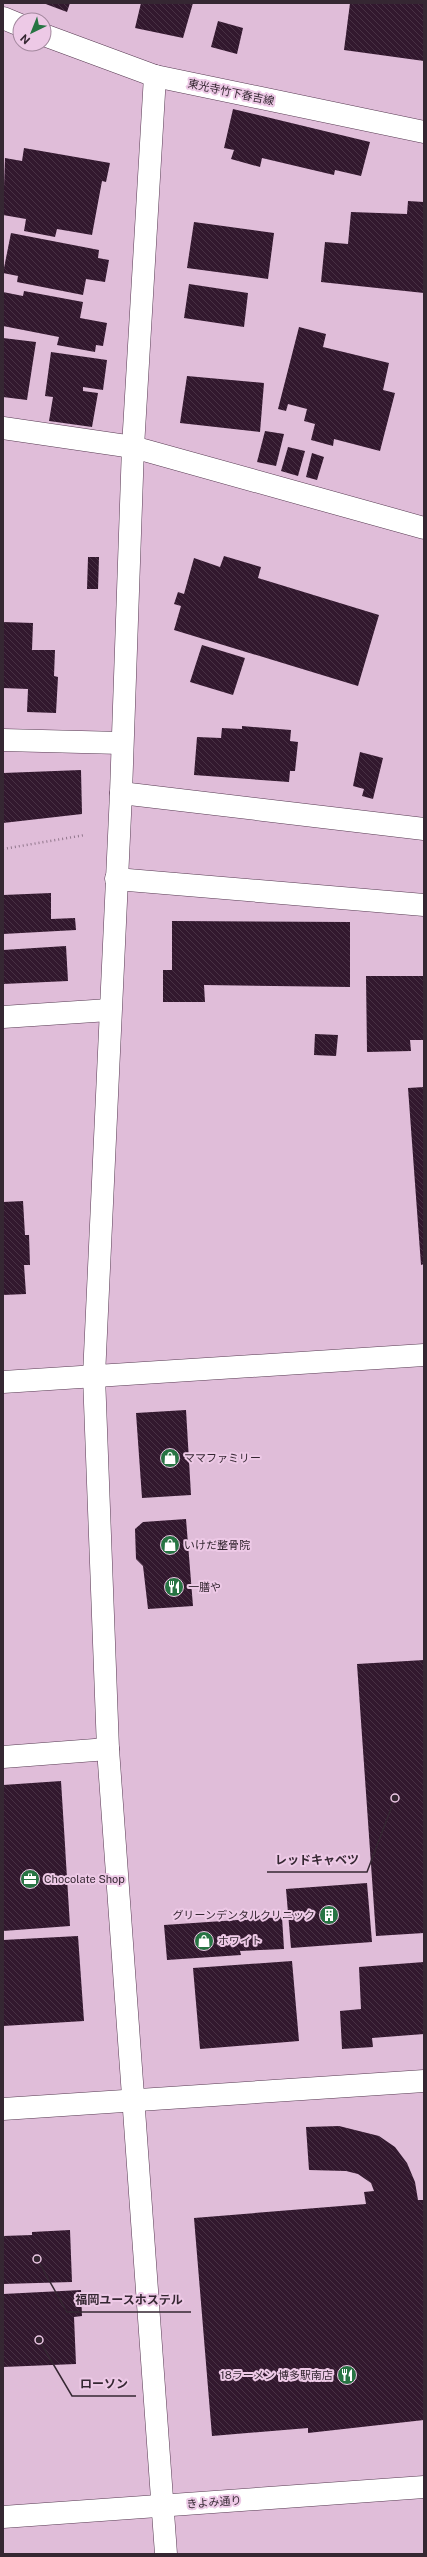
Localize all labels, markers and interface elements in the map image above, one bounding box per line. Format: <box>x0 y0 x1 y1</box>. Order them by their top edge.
north arrow <box>12 12 52 52</box>
text: N <box>18 32 32 47</box>
street label: 東光寺竹下春吉線 <box>187 77 275 107</box>
shop icon: ママファミリー <box>159 1447 181 1469</box>
place label: ママファミリー <box>184 1452 261 1464</box>
shop icon: いけだ整骨院 <box>159 1534 181 1556</box>
place label: いけだ整骨院 <box>184 1539 250 1551</box>
restaurant icon: 一膳や <box>163 1576 185 1598</box>
place label: 一膳や <box>188 1581 221 1593</box>
callout: レッドキャベツ <box>267 1848 367 1872</box>
text: レッドキャベツ <box>275 1853 359 1867</box>
office icon: Chocolate Shop <box>19 1868 41 1890</box>
place label: Chocolate Shop <box>44 1873 125 1885</box>
building icon: グリーンデンタルクリニック <box>318 1904 340 1926</box>
place label: グリーンデンタルクリニック <box>173 1909 315 1921</box>
shop icon: ホワイト <box>193 1930 215 1952</box>
place label: ホワイト <box>218 1935 262 1947</box>
callout: 福岡ユースホステル <box>67 2288 191 2312</box>
text: 福岡ユースホステル <box>75 2293 183 2307</box>
restaurant icon: 18ラーメン 博多駅南店 <box>336 2364 358 2386</box>
place label: 18ラーメン 博多駅南店 <box>220 2369 333 2381</box>
callout: ローソン <box>72 2372 136 2396</box>
text: ローソン <box>80 2377 128 2391</box>
street label: きよみ通り <box>186 2494 242 2510</box>

